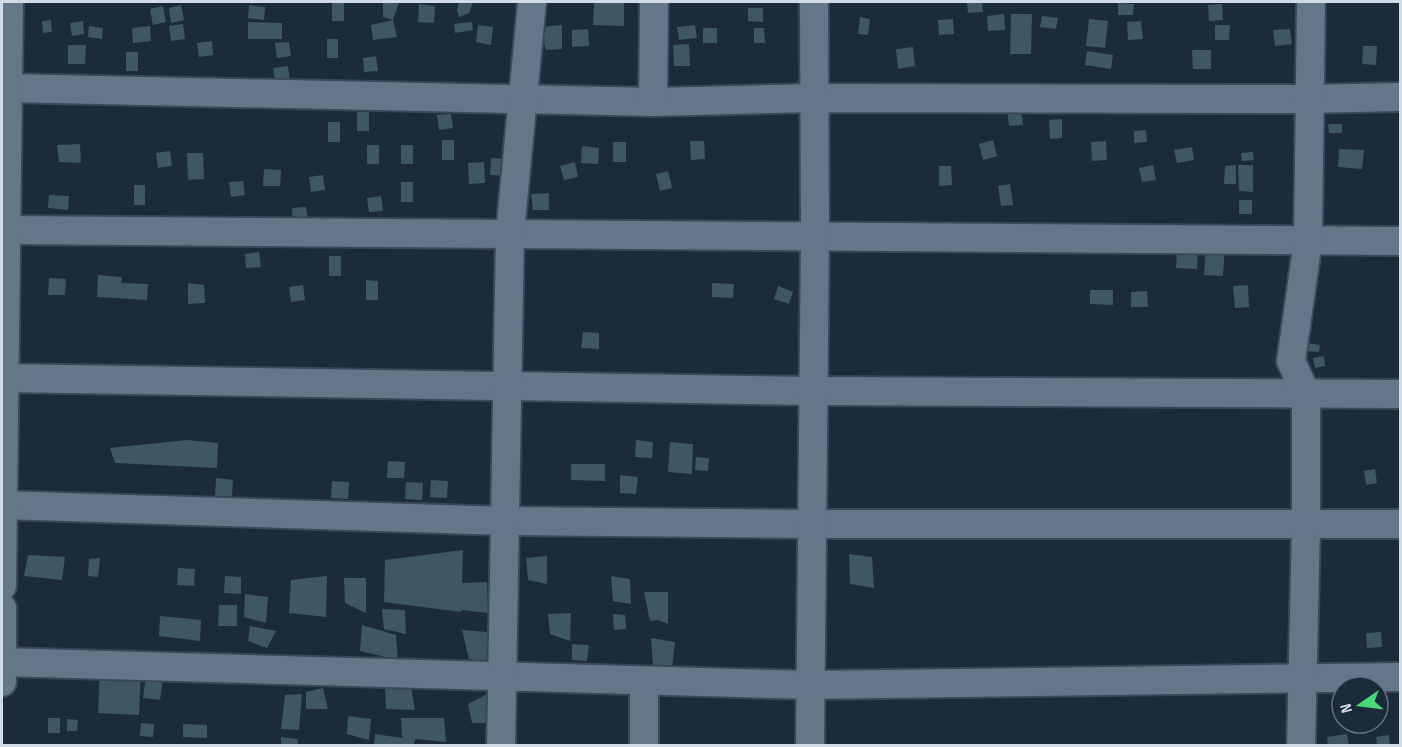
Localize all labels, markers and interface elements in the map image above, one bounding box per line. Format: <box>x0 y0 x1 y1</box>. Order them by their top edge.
north arrow <box>1330 675 1390 735</box>
text: N <box>1337 702 1357 715</box>

